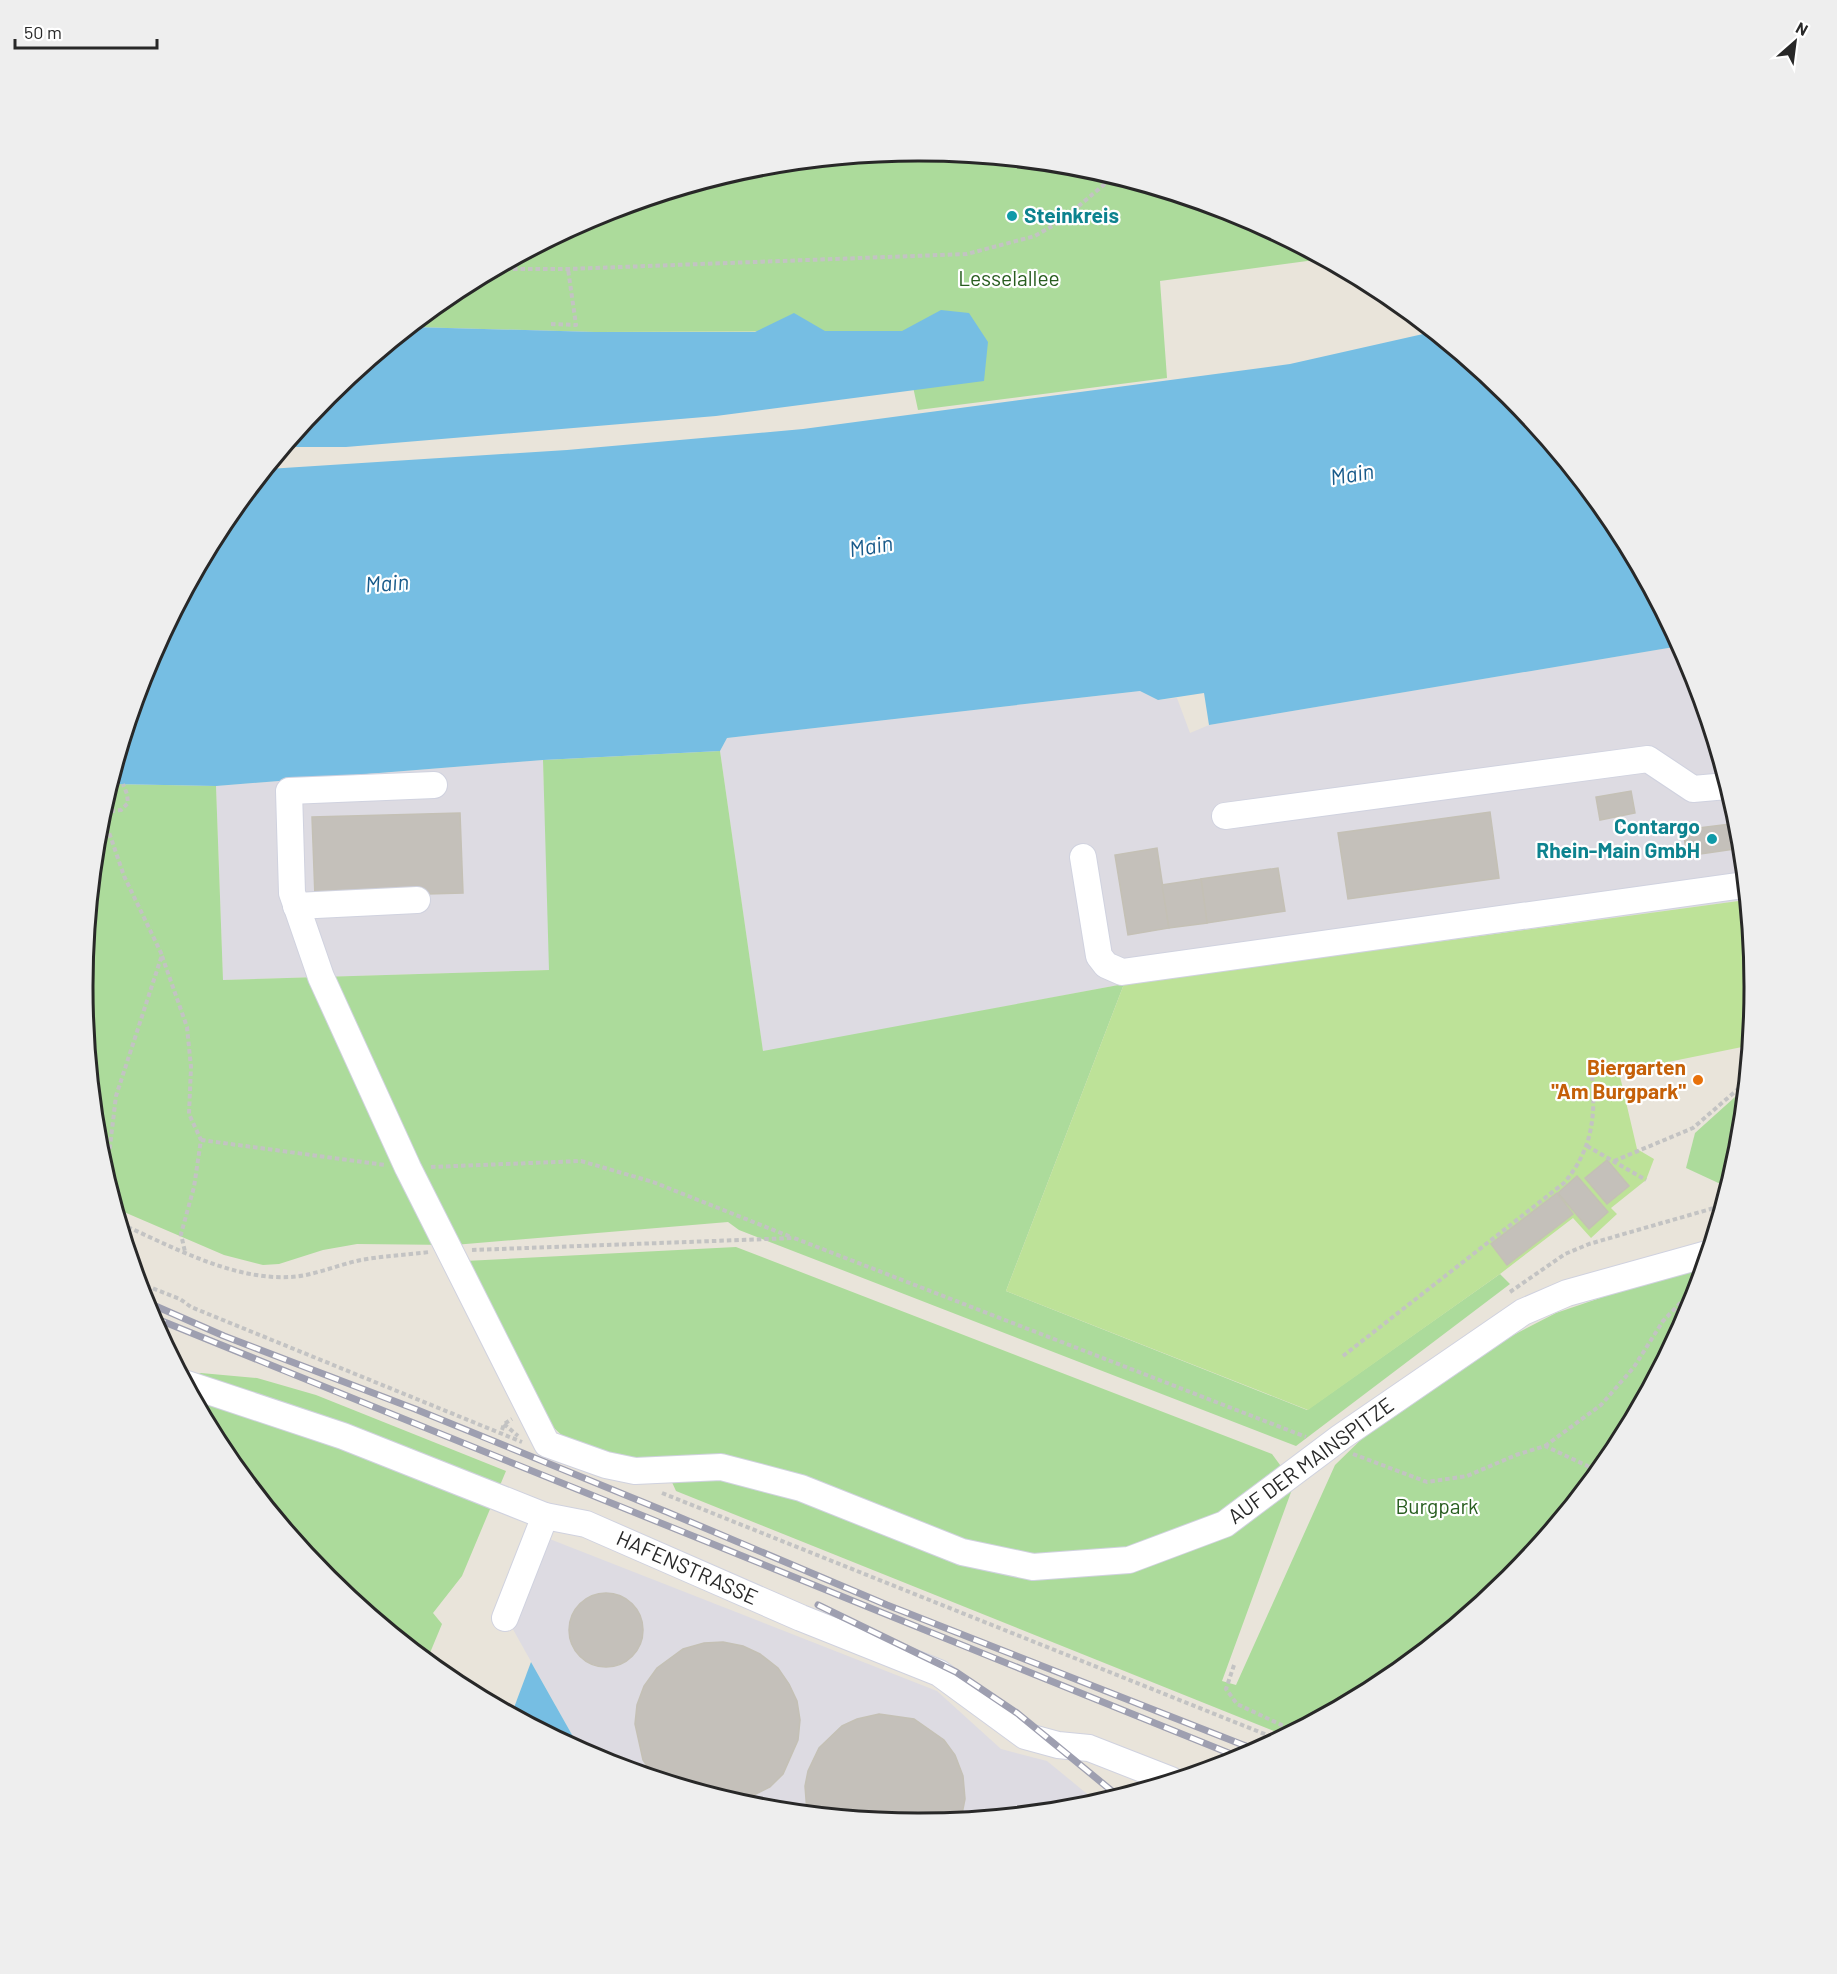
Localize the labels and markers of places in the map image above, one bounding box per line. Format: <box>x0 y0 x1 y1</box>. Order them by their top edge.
place label: Steinkreis <box>1024 202 1119 227</box>
marker: Steinkreis <box>1005 209 1019 223</box>
place label: Contargo Rhein-Main GmbH <box>1536 813 1700 862</box>
marker: Contargo Rhein-Main GmbH <box>1705 832 1719 846</box>
place label: Biergarten "Am Burgpark" <box>1551 1054 1686 1103</box>
marker: Biergarten "Am Burgpark" <box>1691 1073 1705 1087</box>

